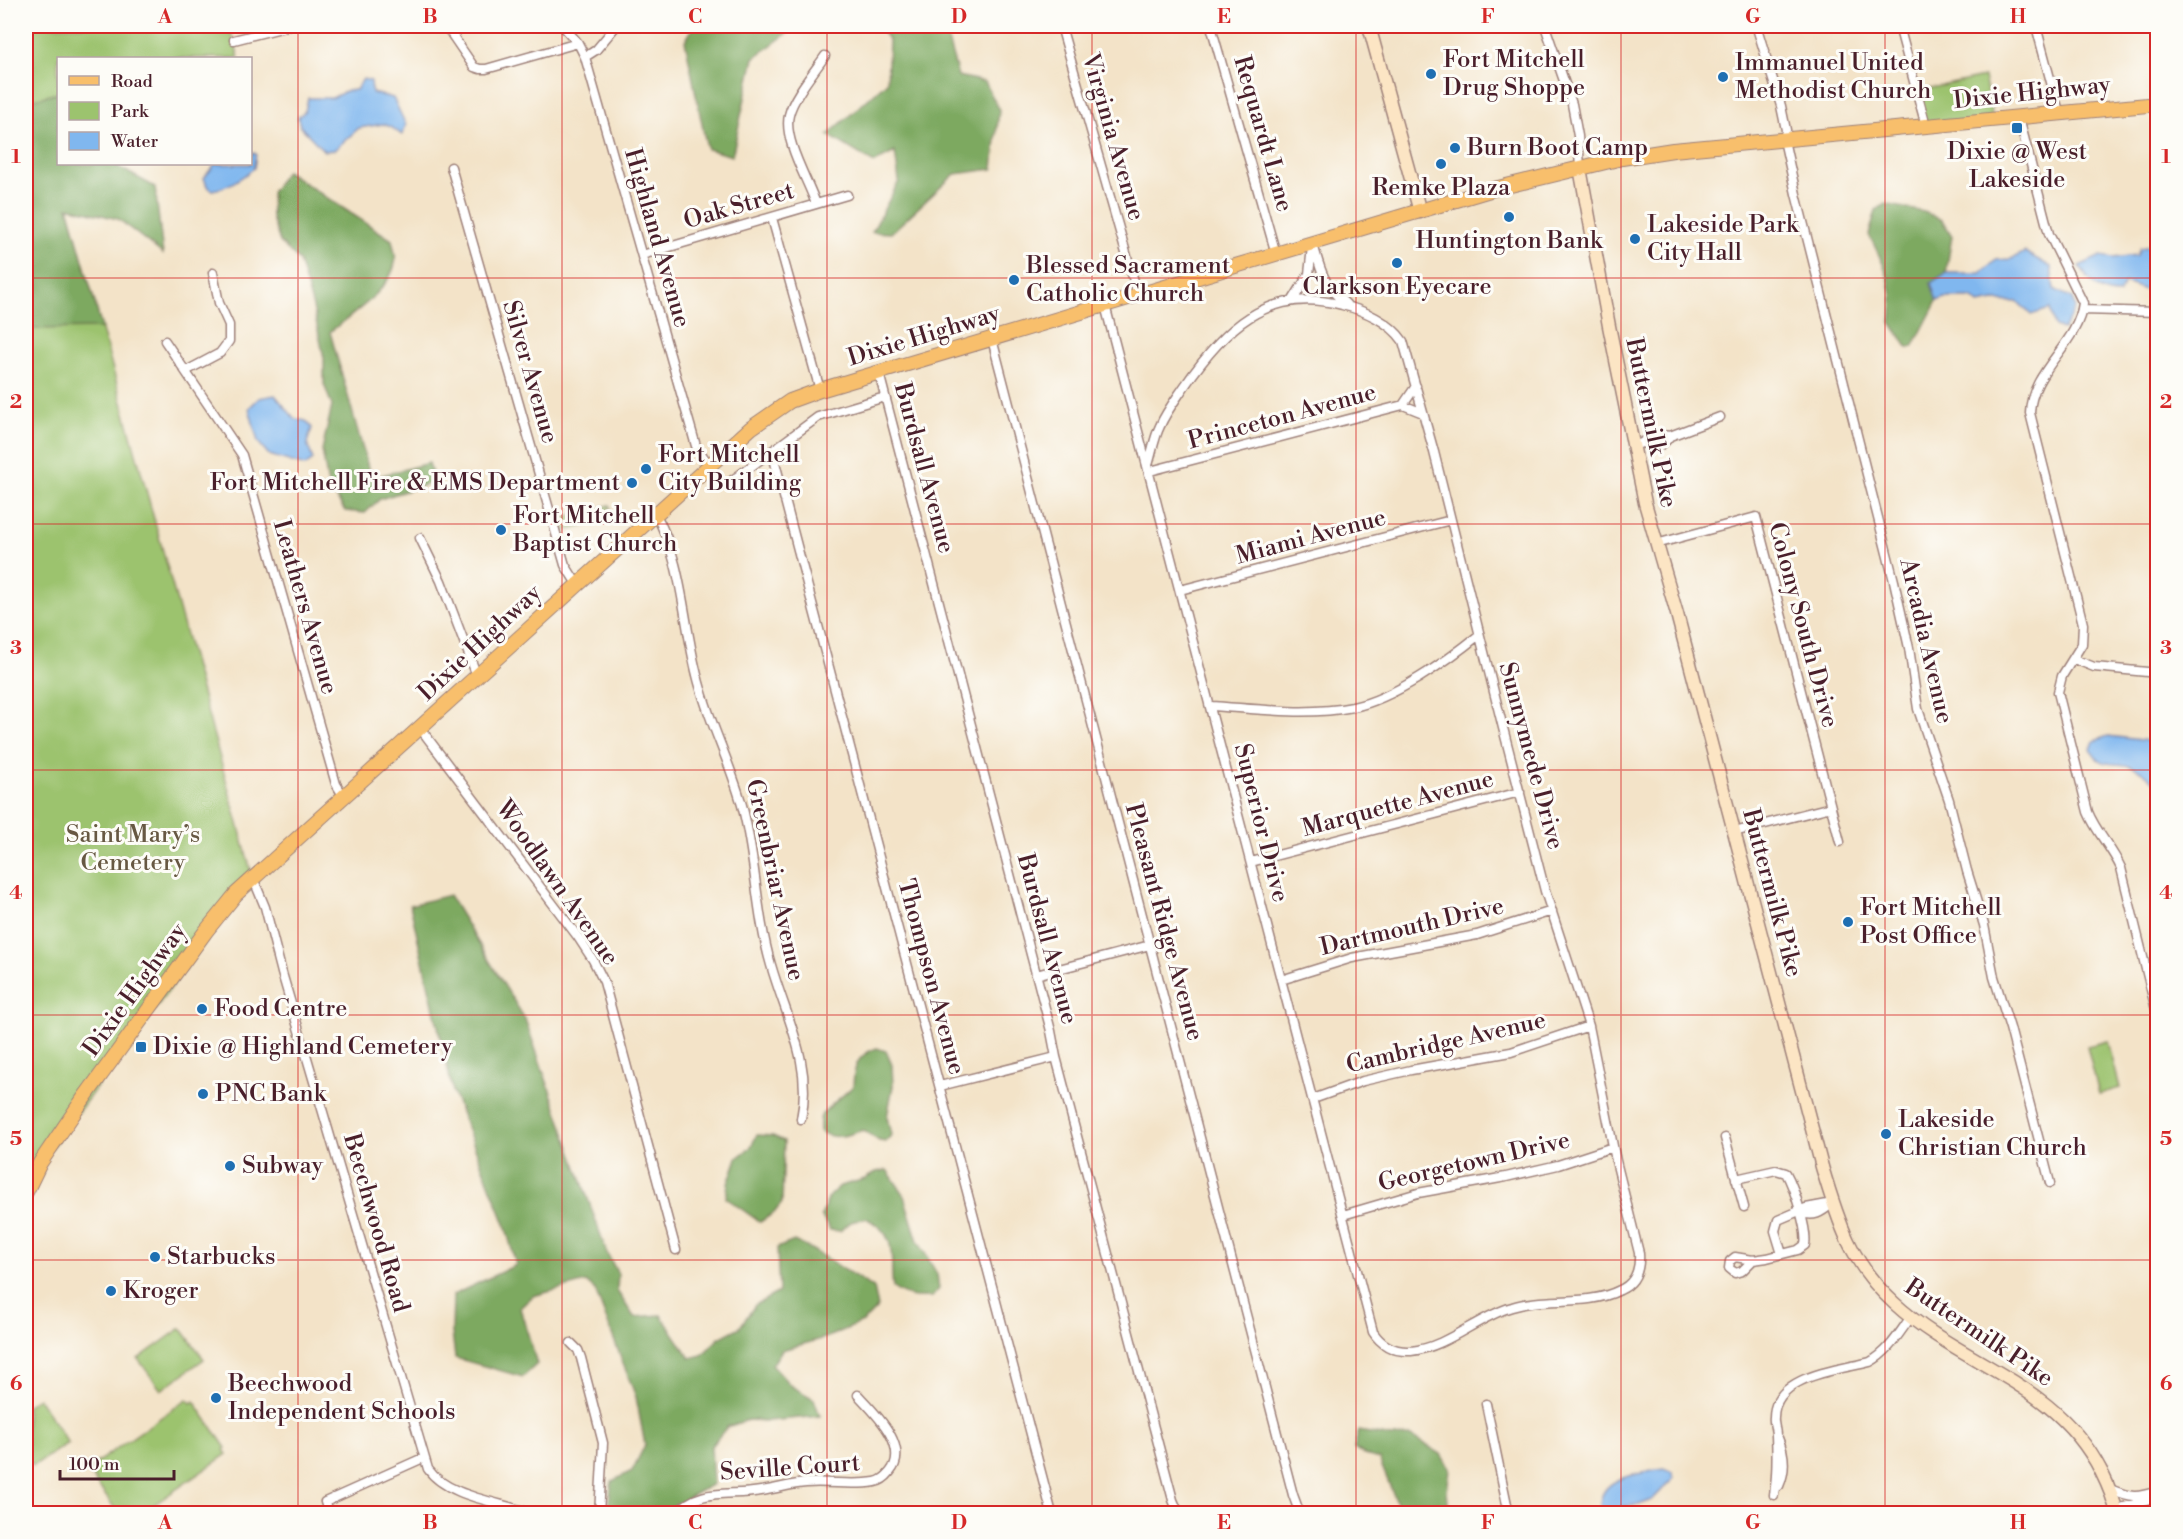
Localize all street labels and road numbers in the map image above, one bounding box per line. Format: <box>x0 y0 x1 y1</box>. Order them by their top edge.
street label: Virginia Avenue <box>1075 49 1151 224</box>
street label: Requardt Lane <box>1226 53 1300 215</box>
street label: Dixie Highway <box>1952 70 2112 116</box>
street label: Highland Avenue <box>617 145 697 331</box>
street label: Oak Street <box>680 176 798 236</box>
street label: Silver Avenue <box>495 297 565 447</box>
street label: Dixie Highway <box>844 298 1004 373</box>
street label: Buttermilk Pike <box>1618 334 1684 511</box>
street label: Princeton Avenue <box>1185 377 1379 457</box>
street label: Burdsall Avenue <box>887 378 961 557</box>
street label: Miami Avenue <box>1233 503 1389 571</box>
street label: Leathers Avenue <box>266 516 344 698</box>
street label: Colony South Drive <box>1761 519 1845 731</box>
street label: Arcadia Avenue <box>1892 555 1960 726</box>
street label: Dixie Highway <box>412 578 548 708</box>
street label: Sunnymede Drive <box>1492 659 1570 853</box>
street label: Superior Drive <box>1227 741 1295 905</box>
street label: Marquette Avenue <box>1299 764 1497 844</box>
street label: Greenbriar Avenue <box>739 776 811 984</box>
street label: Woodlawn Avenue <box>488 794 625 971</box>
street label: Pleasant Ridge Avenue <box>1118 800 1210 1044</box>
street label: Buttermilk Pike <box>1735 805 1809 980</box>
street label: Burdsall Avenue <box>1010 849 1084 1028</box>
street label: Thompson Avenue <box>890 876 972 1078</box>
street label: Dartmouth Drive <box>1317 891 1507 963</box>
street label: Dixie Highway <box>76 917 194 1063</box>
street label: Cambridge Avenue <box>1343 1005 1549 1081</box>
street label: Georgetown Drive <box>1375 1125 1573 1199</box>
street label: Beechwood Road <box>336 1129 416 1316</box>
street label: Buttermilk Pike <box>1898 1272 2059 1394</box>
street label: Seville Court <box>719 1448 861 1488</box>

